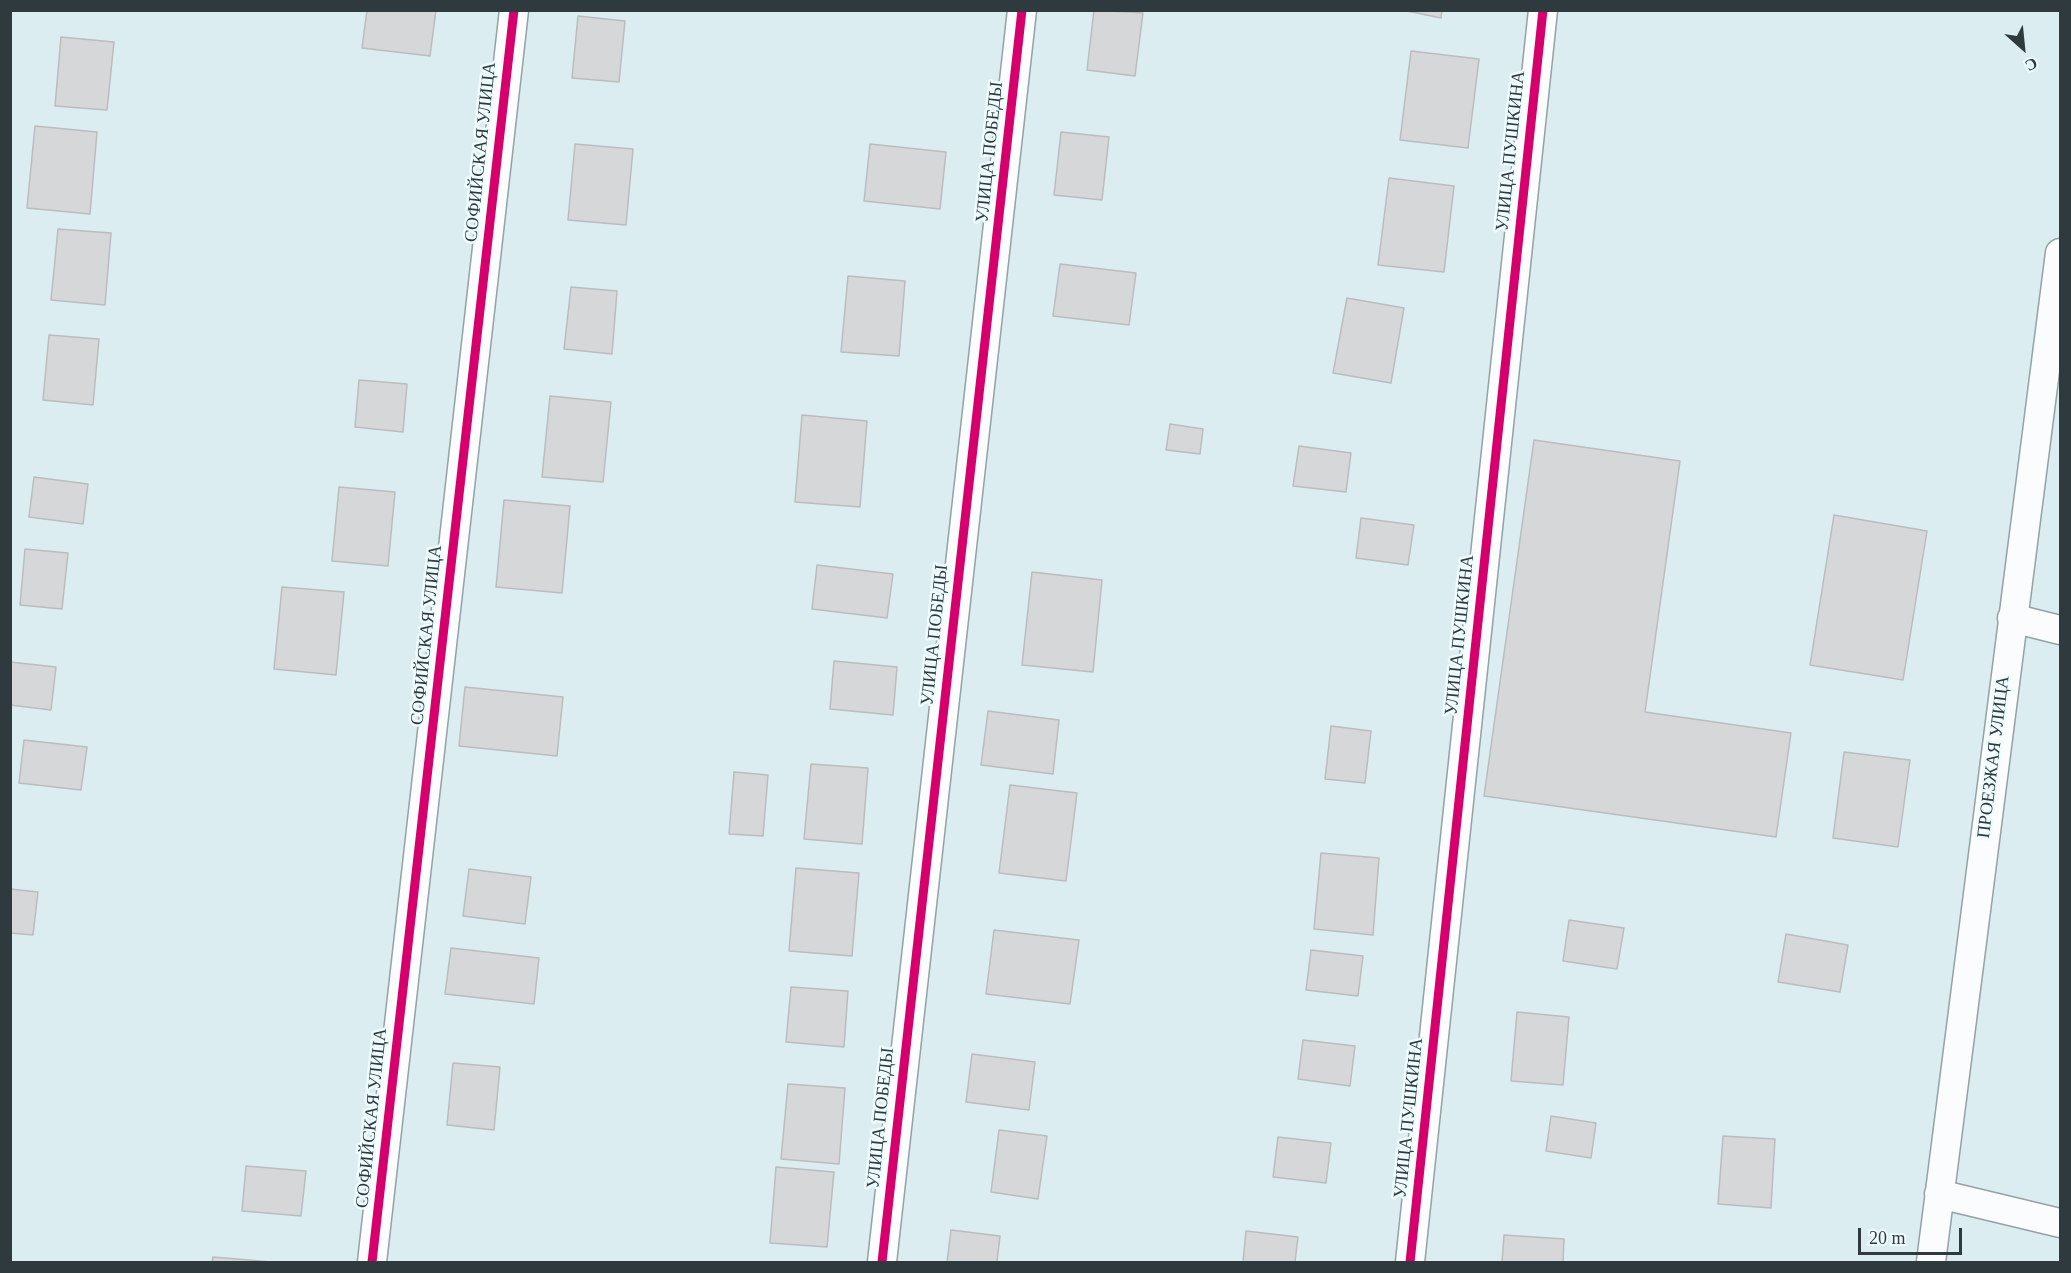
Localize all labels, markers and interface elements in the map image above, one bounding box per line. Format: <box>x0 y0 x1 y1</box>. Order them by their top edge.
north arrow <box>1993 18 2053 78</box>
text: С <box>2022 54 2040 75</box>
street label: СОФИЙСКАЯ УЛИЦА <box>461 61 501 243</box>
street label: УЛИЦА ПУШКИНА <box>1492 70 1530 232</box>
street label: УЛИЦА ПОБЕДЫ <box>972 80 1008 224</box>
street label: СОФИЙСКАЯ УЛИЦА <box>407 544 447 726</box>
street label: УЛИЦА ПУШКИНА <box>1441 554 1479 716</box>
street label: УЛИЦА ПОБЕДЫ <box>917 563 953 707</box>
street label: ПРОЕЗЖАЯ УЛИЦА <box>1973 674 2015 840</box>
street label: СОФИЙСКАЯ УЛИЦА <box>352 1027 392 1209</box>
street label: УЛИЦА ПУШКИНА <box>1390 1037 1428 1199</box>
street label: УЛИЦА ПОБЕДЫ <box>863 1046 899 1190</box>
scale bar <box>1861 1216 1964 1254</box>
text: 20 m <box>1869 1228 1906 1248</box>

